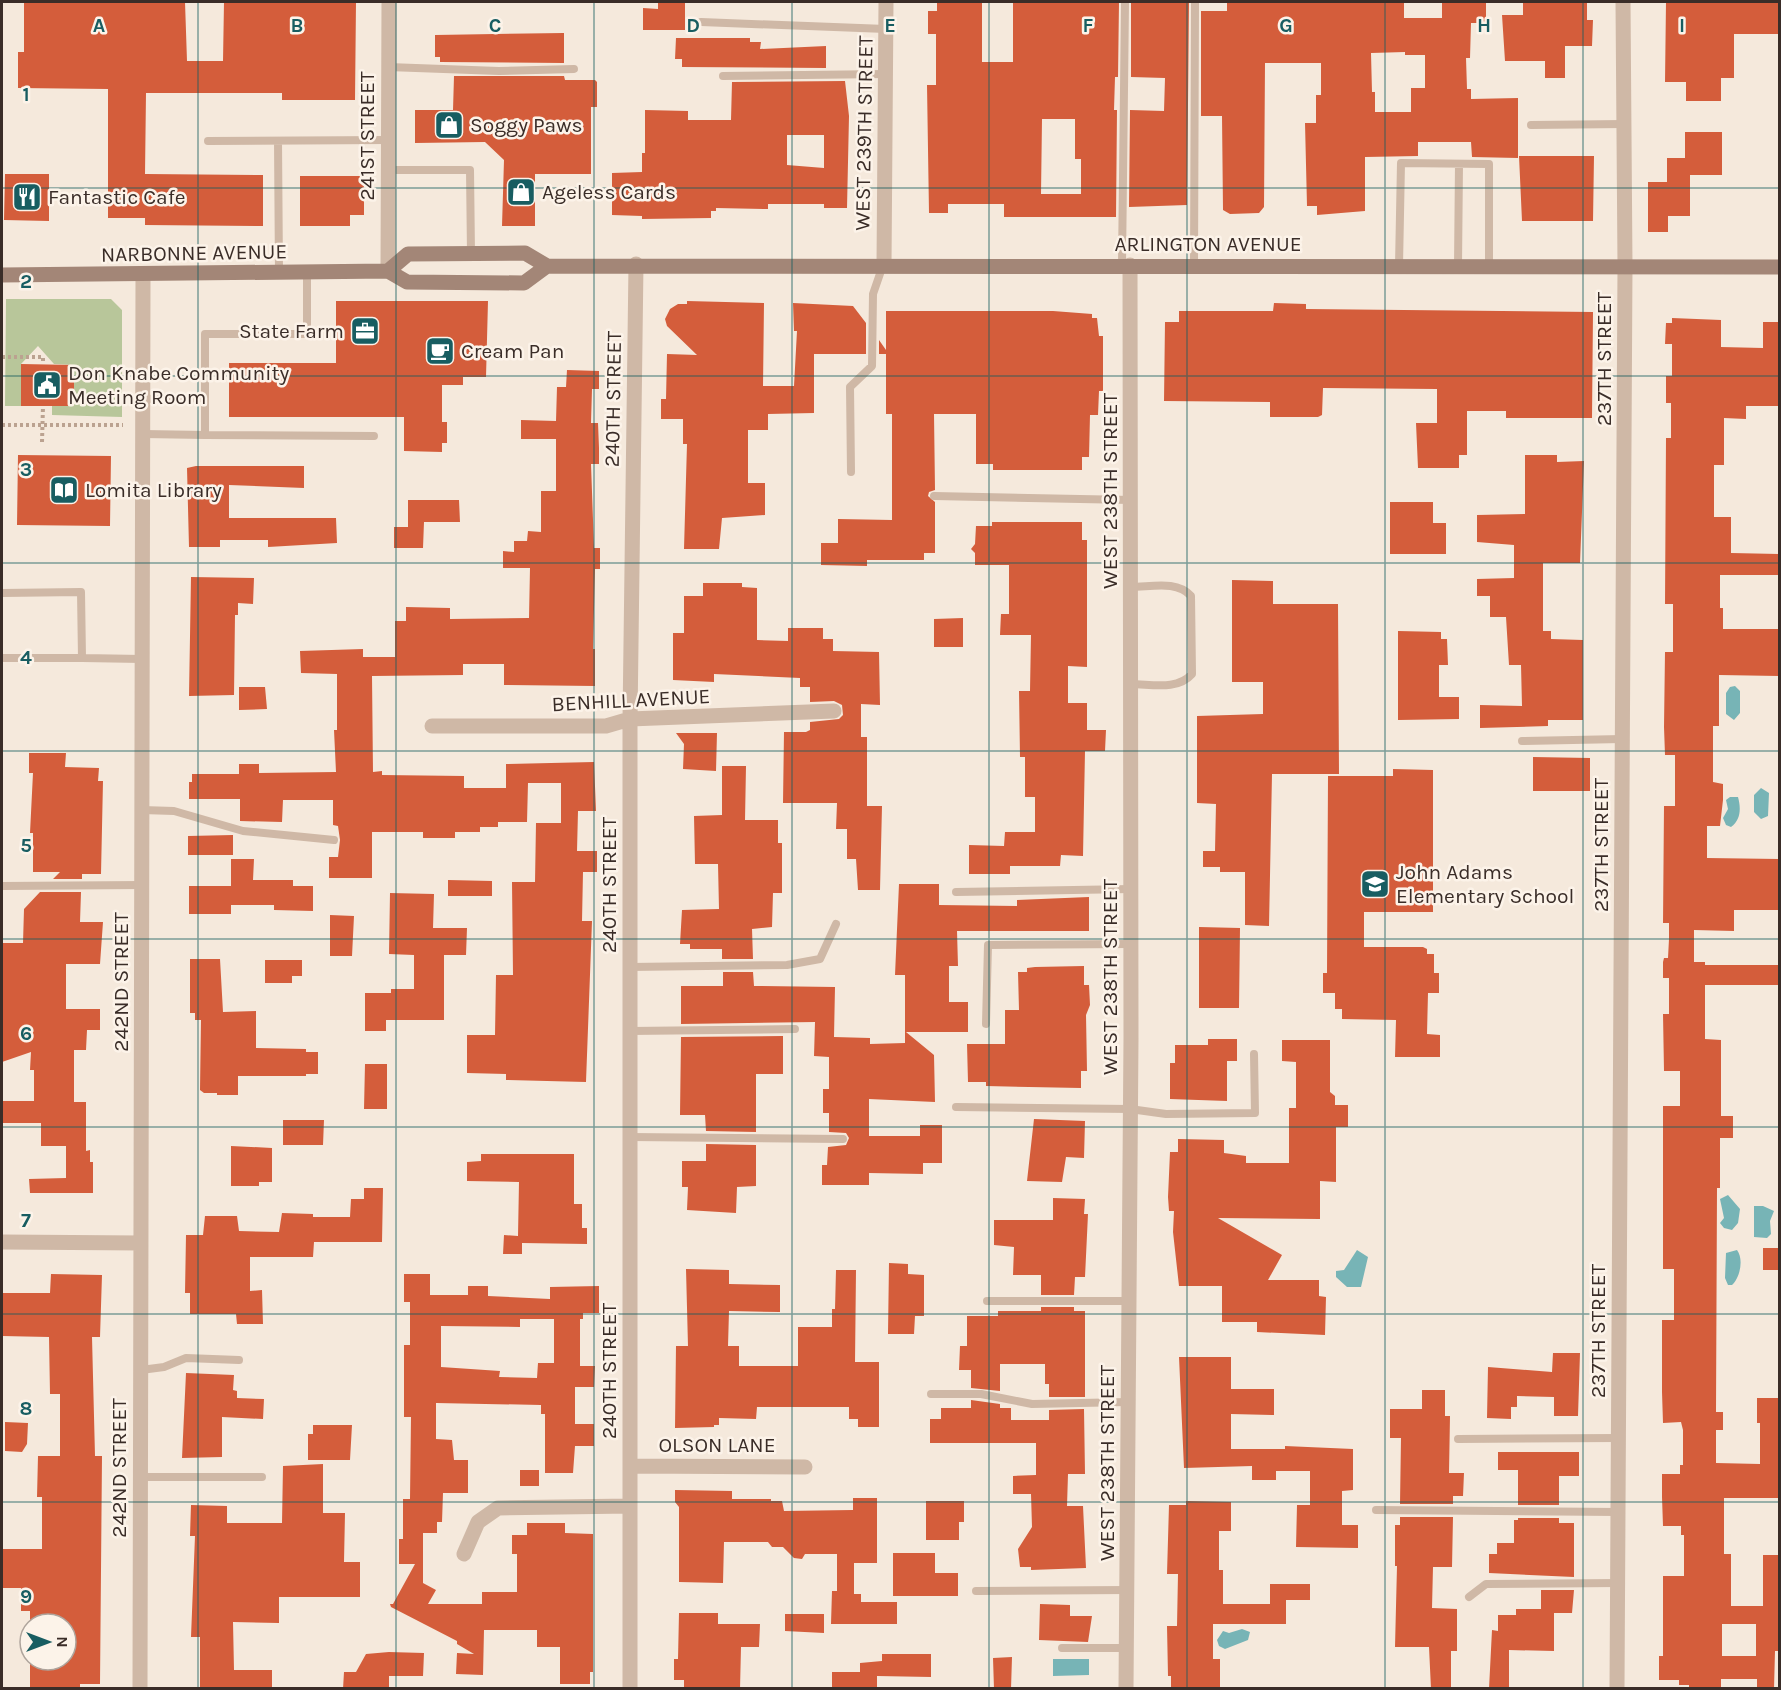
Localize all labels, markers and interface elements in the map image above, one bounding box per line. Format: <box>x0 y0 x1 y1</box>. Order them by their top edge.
text: A <box>93 14 106 37</box>
text: B <box>291 14 303 37</box>
text: C <box>489 14 501 37</box>
text: D <box>686 14 700 37</box>
text: E <box>884 14 896 37</box>
text: F <box>1083 14 1094 37</box>
text: G <box>1279 14 1293 37</box>
text: H <box>1477 14 1491 37</box>
text: I <box>1679 14 1685 37</box>
street label: WEST 239TH STREET <box>850 35 878 231</box>
street label: 241ST STREET <box>355 71 379 201</box>
text: 1 <box>22 83 30 106</box>
shop icon: Soggy Paws <box>433 109 465 141</box>
place label: Soggy Paws <box>470 113 582 137</box>
shop icon: Ageless Cards <box>505 176 537 208</box>
place label: Ageless Cards <box>542 180 676 204</box>
restaurant icon: Fantastic Cafe <box>11 181 43 213</box>
place label: Fantastic Cafe <box>48 185 186 209</box>
street label: ARLINGTON AVENUE <box>1115 232 1301 256</box>
street label: NARBONNE AVENUE <box>101 239 287 267</box>
text: 2 <box>20 270 32 293</box>
street label: 237TH STREET <box>1592 291 1616 426</box>
office icon: State Farm <box>349 315 381 347</box>
place label: State Farm <box>239 319 344 343</box>
street label: 240TH STREET <box>600 330 626 467</box>
cafe icon: Cream Pan <box>424 335 456 367</box>
place label: Cream Pan <box>461 339 564 363</box>
place label: Don Knabe Community Meeting Room <box>68 361 289 409</box>
public building icon: Don Knabe Community Meeting Room <box>31 369 63 401</box>
street label: WEST 238TH STREET <box>1098 393 1122 589</box>
text: 3 <box>20 458 32 481</box>
library icon: Lomita Library <box>48 474 80 506</box>
place label: Lomita Library <box>85 478 222 502</box>
text: 4 <box>20 646 32 669</box>
street label: BENHILL AVENUE <box>551 684 711 716</box>
street label: 237TH STREET <box>1589 777 1613 912</box>
street label: 240TH STREET <box>597 816 621 953</box>
text: 5 <box>20 834 32 857</box>
place label: John Adams Elementary School <box>1396 860 1574 908</box>
school or university icon: John Adams Elementary School <box>1359 868 1391 900</box>
street label: WEST 238TH STREET <box>1098 879 1122 1075</box>
street label: 242ND STREET <box>109 912 133 1052</box>
text: 6 <box>20 1022 32 1045</box>
text: 7 <box>21 1209 31 1232</box>
street label: 237TH STREET <box>1586 1263 1610 1398</box>
street label: 240TH STREET <box>597 1302 621 1439</box>
street label: WEST 238TH STREET <box>1095 1365 1119 1561</box>
text: 8 <box>20 1397 32 1420</box>
street label: 242ND STREET <box>107 1398 131 1538</box>
street label: OLSON LANE <box>658 1433 776 1457</box>
text: 9 <box>20 1585 32 1608</box>
north arrow <box>18 1612 78 1672</box>
text: N <box>53 1636 72 1648</box>

